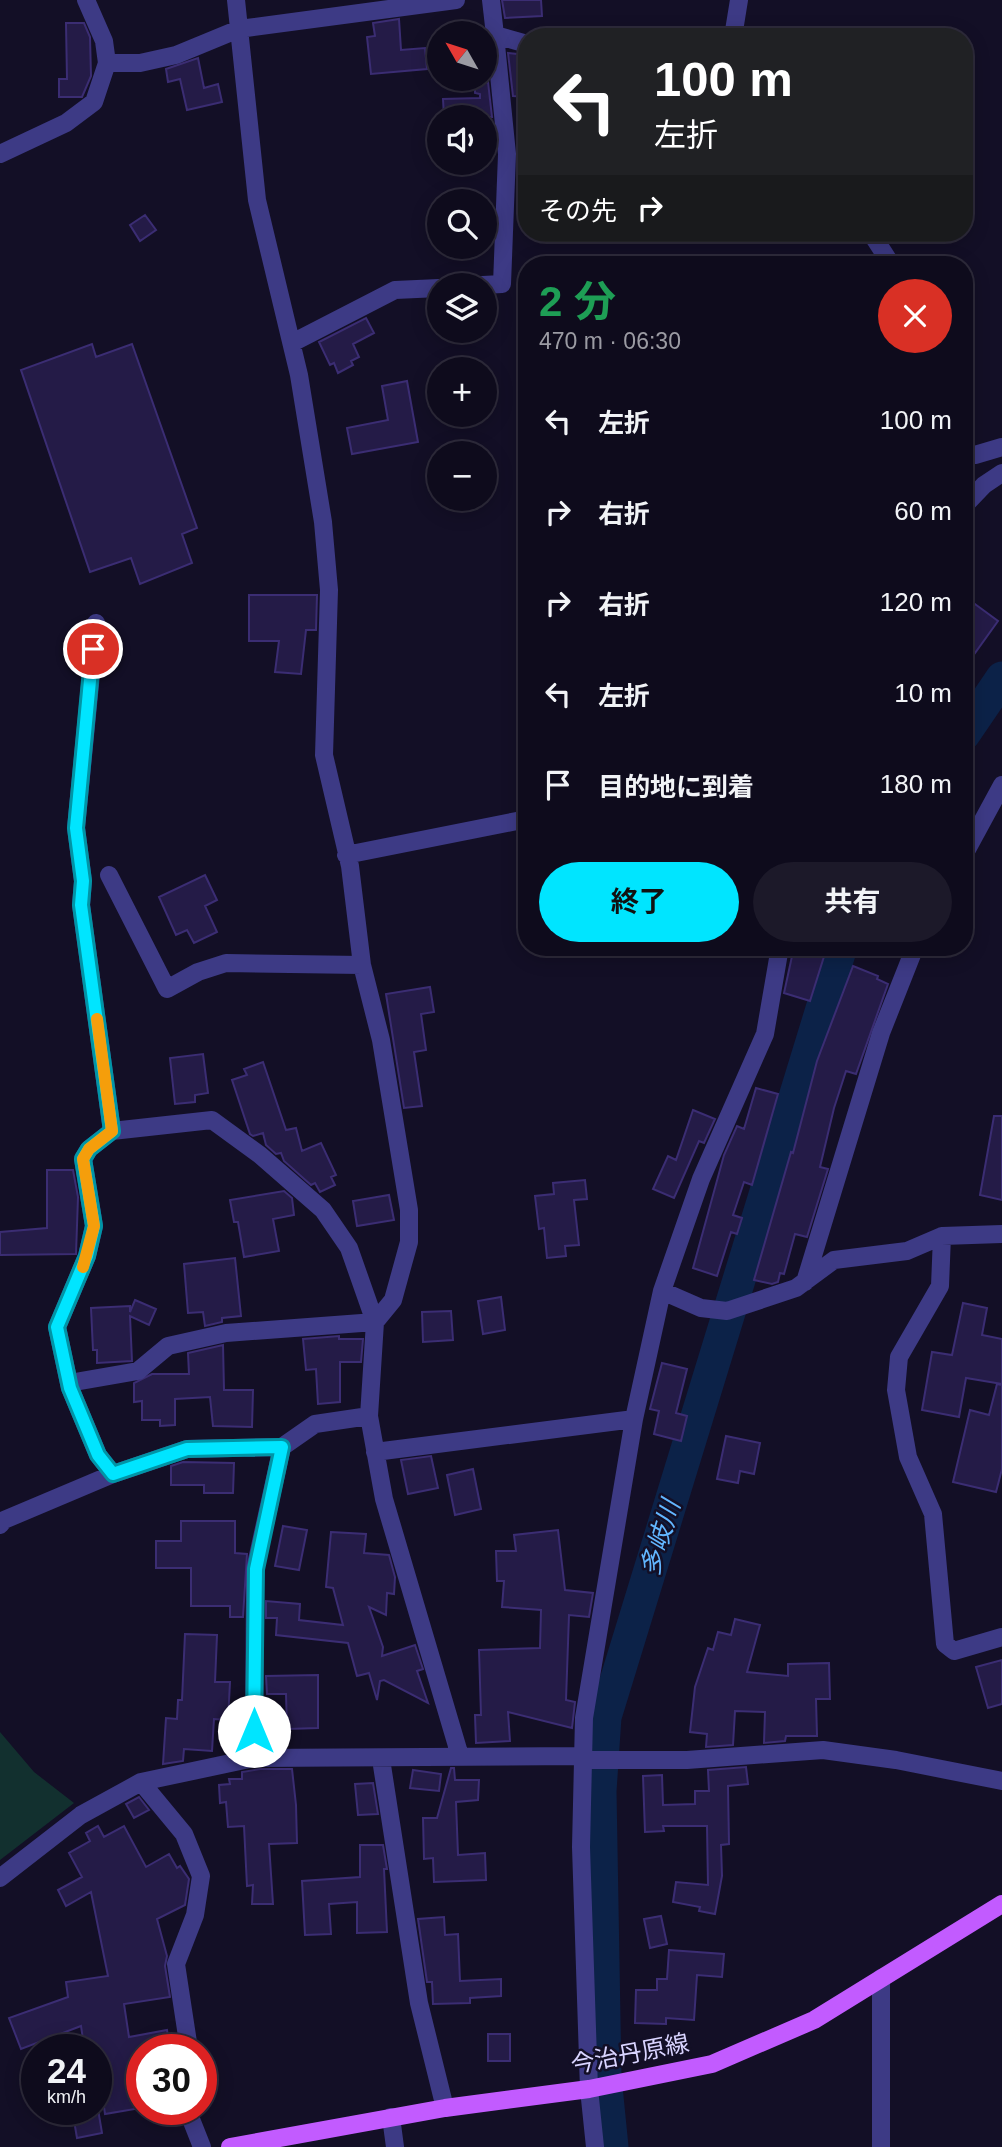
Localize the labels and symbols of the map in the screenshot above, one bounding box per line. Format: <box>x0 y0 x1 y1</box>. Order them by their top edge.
north arrow <box>427 21 497 91</box>
pin <box>63 619 123 679</box>
water label: 多岐川 <box>634 1493 687 1580</box>
position arrow <box>217 1694 291 1768</box>
street label: 今治丹原線 <box>568 2029 691 2078</box>
speed limit sign: 30 <box>126 2034 217 2125</box>

